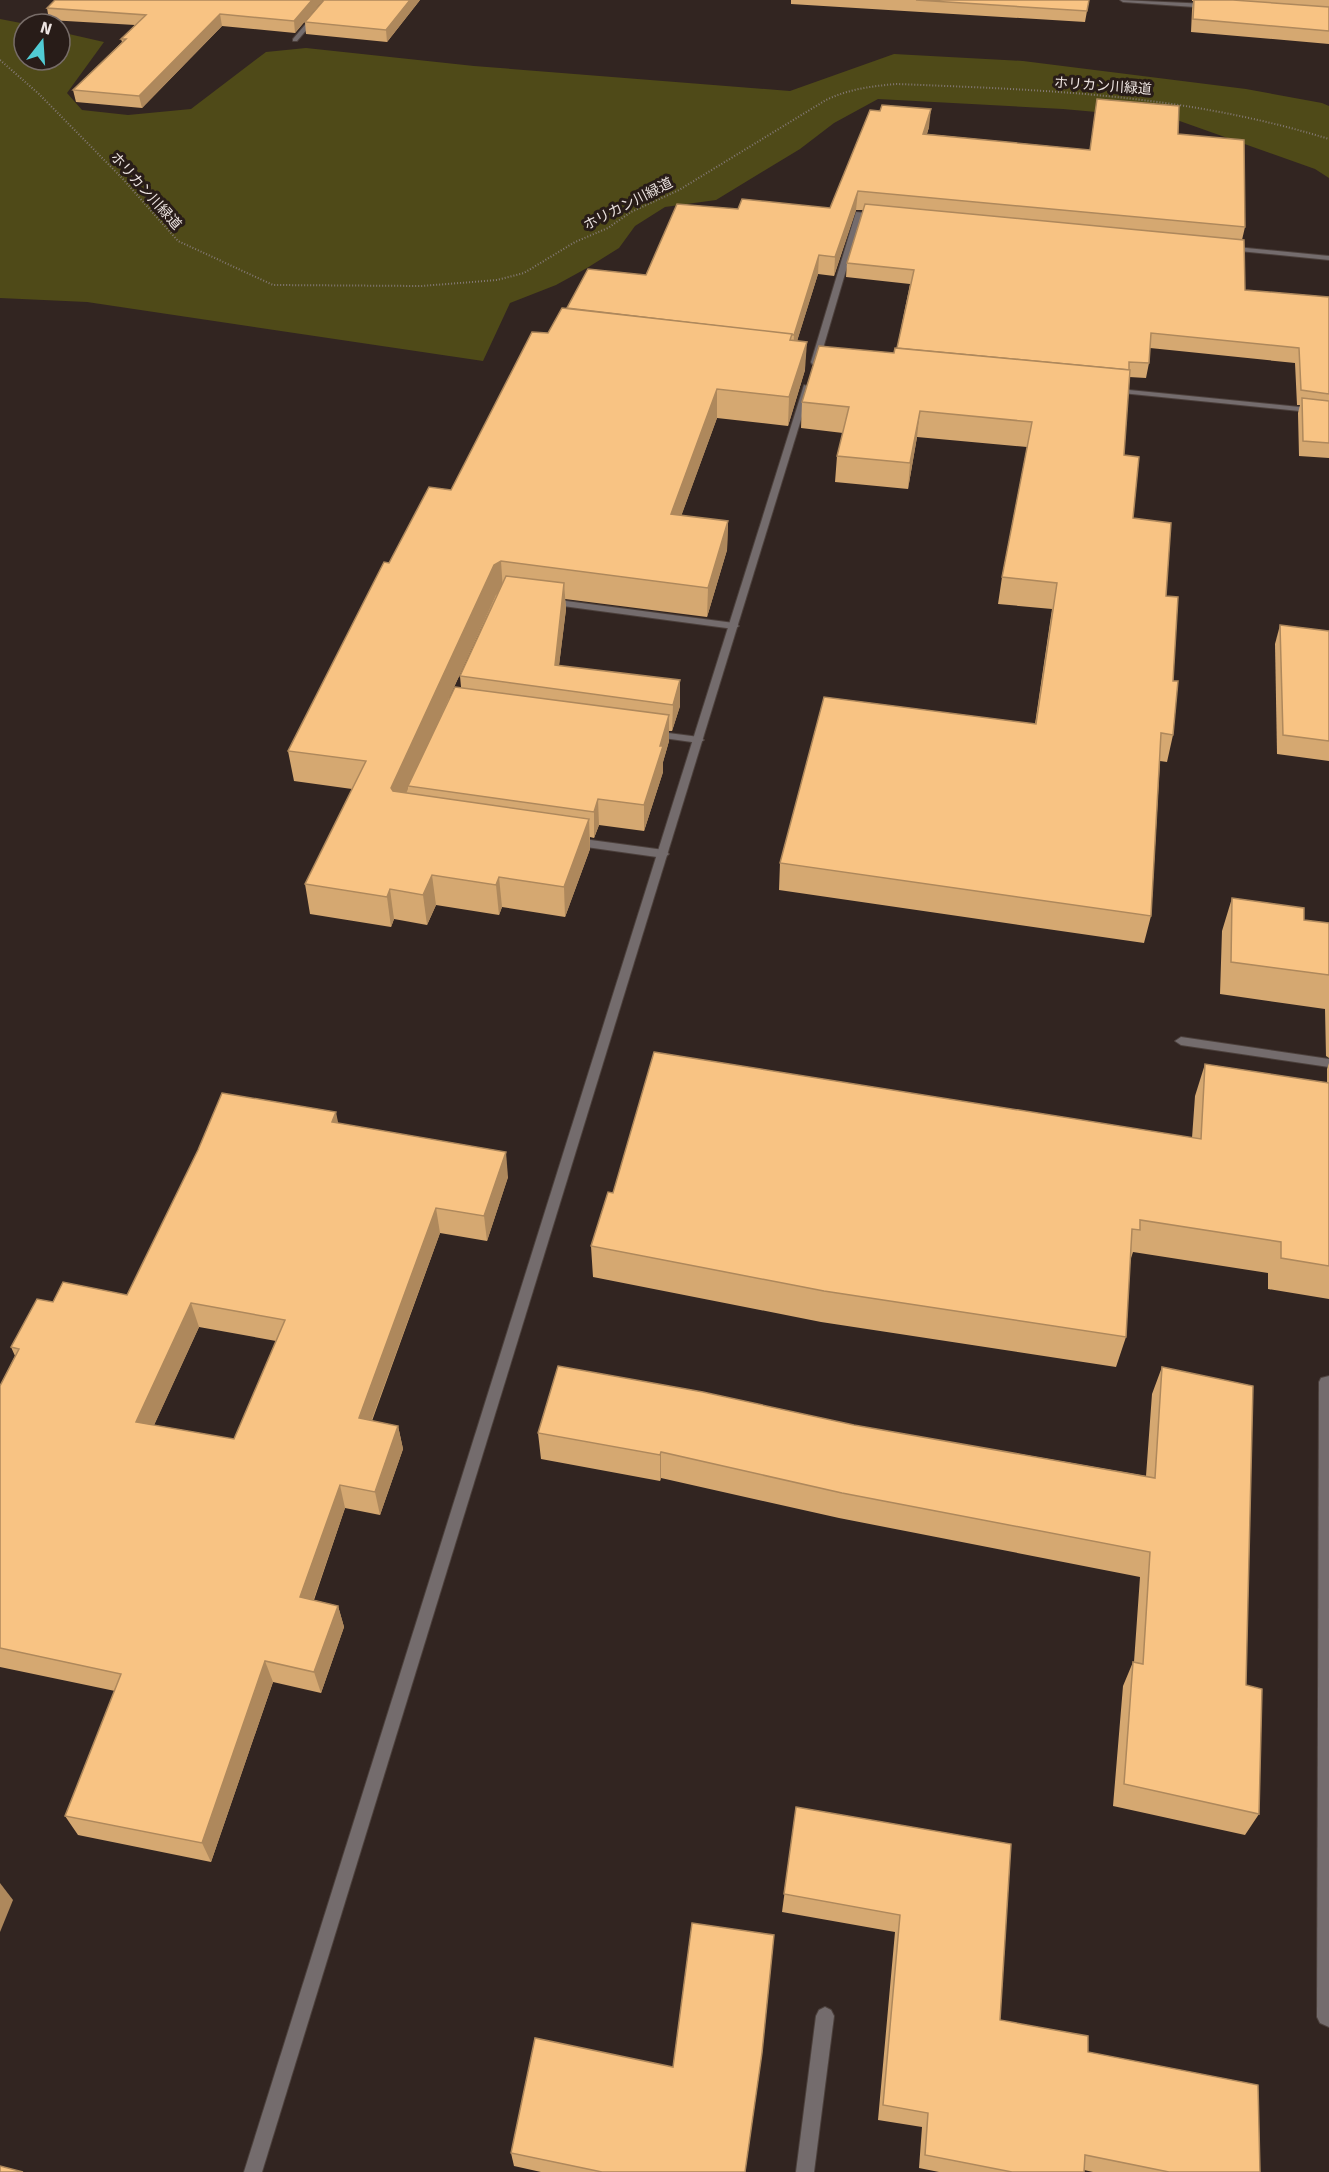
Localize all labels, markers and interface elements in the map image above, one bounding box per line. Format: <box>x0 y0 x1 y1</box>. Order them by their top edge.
north arrow <box>12 12 72 72</box>
text: N <box>38 17 54 40</box>
street label: ホリカン川緑道 <box>1054 74 1152 98</box>
street label: ホリカン川緑道 <box>107 149 185 233</box>
street label: ホリカン川緑道 <box>580 174 676 234</box>

